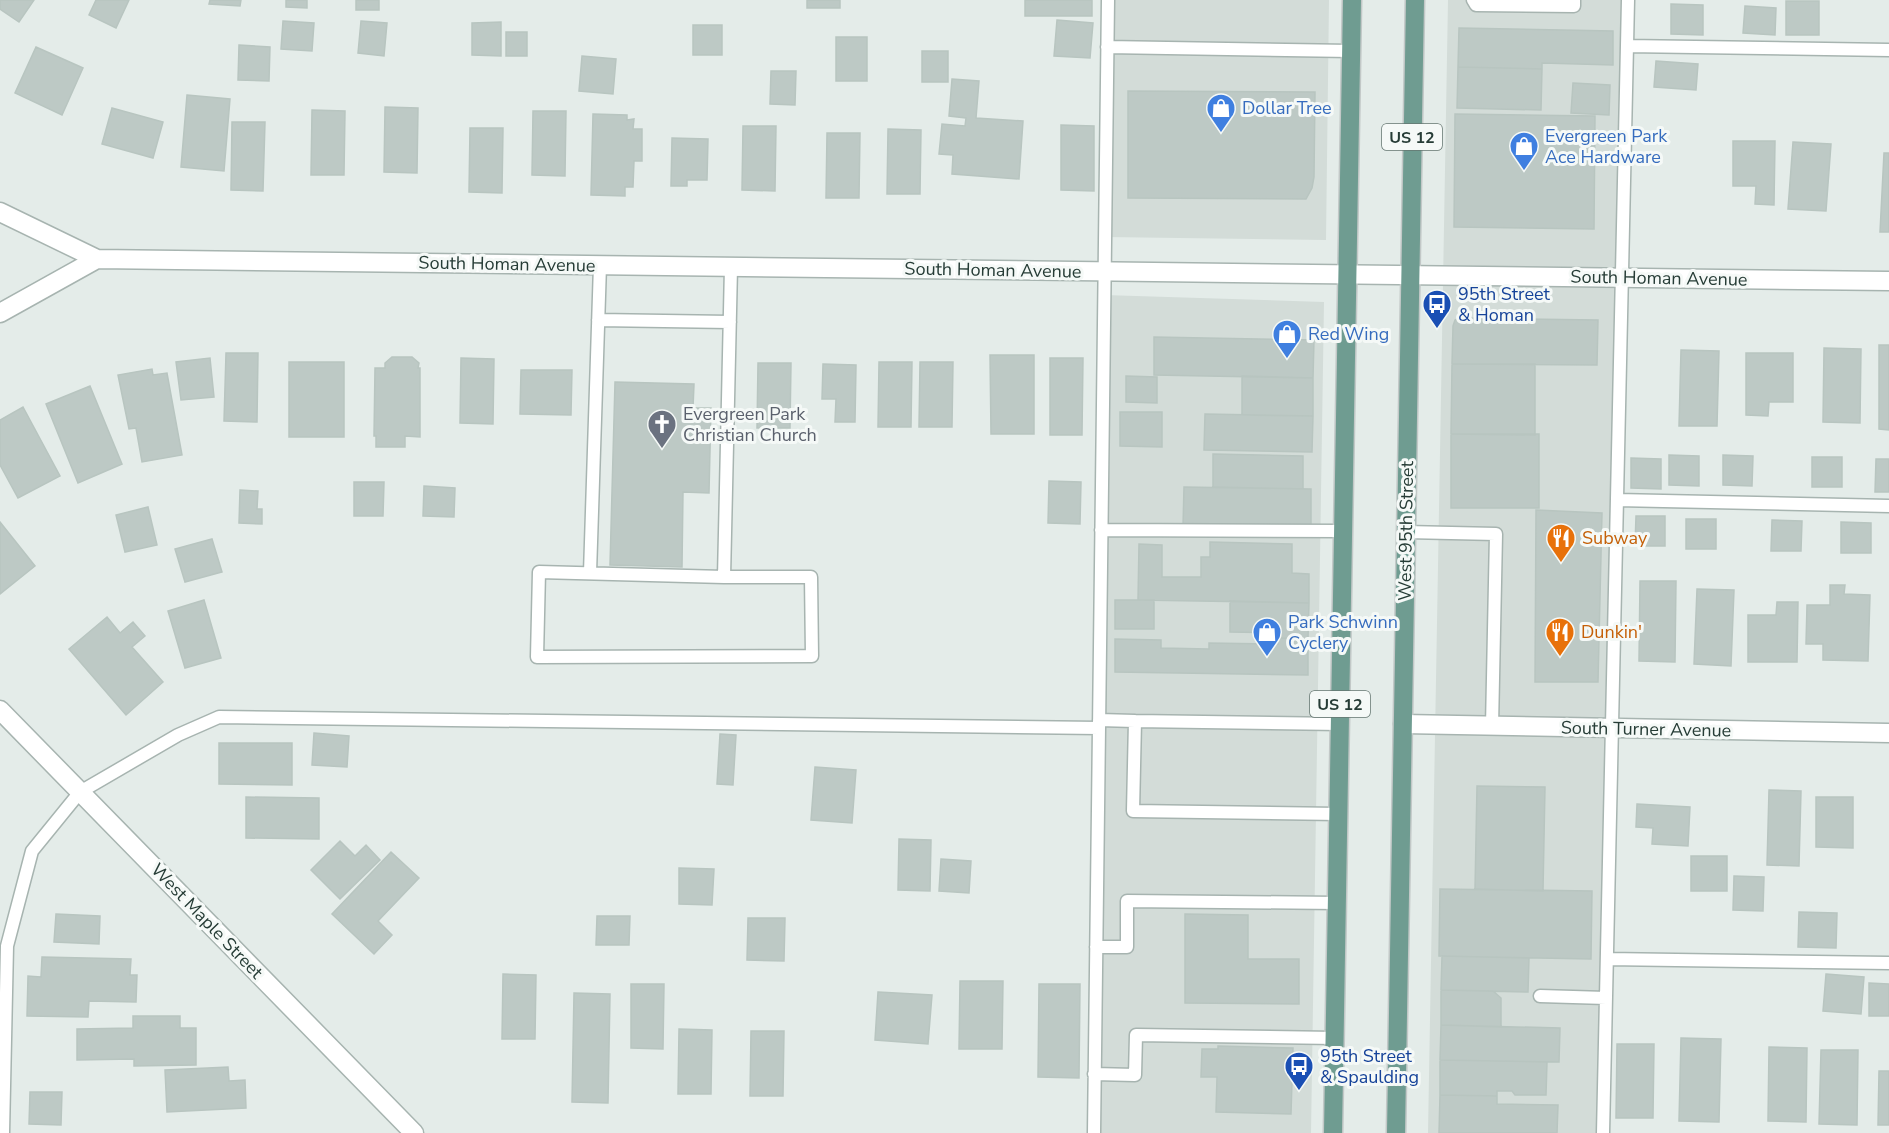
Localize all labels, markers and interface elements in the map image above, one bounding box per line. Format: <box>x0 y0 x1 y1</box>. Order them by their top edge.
shop icon: Dollar Tree <box>1205 92 1237 134</box>
place label: Dollar Tree <box>1242 96 1332 120</box>
road number: US 12 <box>1382 124 1442 150</box>
place label: Evergreen Park Ace Hardware <box>1545 124 1668 169</box>
shop icon: Evergreen Park Ace Hardware <box>1508 130 1540 172</box>
street label: South Homan Avenue <box>418 250 596 278</box>
street label: South Homan Avenue <box>904 256 1082 284</box>
street label: South Homan Avenue <box>1570 264 1748 292</box>
place label: 95th Street & Homan <box>1458 282 1551 327</box>
bus stop icon: 95th Street & Homan <box>1421 288 1453 330</box>
shop icon: Red Wing <box>1271 318 1303 360</box>
place label: Red Wing <box>1308 322 1389 346</box>
place label: Evergreen Park Christian Church <box>683 402 817 447</box>
church icon: Evergreen Park Christian Church <box>646 408 678 450</box>
street label: West 95th Street <box>1393 460 1419 601</box>
restaurant icon: Subway <box>1545 522 1577 564</box>
place label: Subway <box>1582 526 1648 550</box>
place label: Park Schwinn Cyclery <box>1288 610 1398 655</box>
shop icon: Park Schwinn Cyclery <box>1251 616 1283 658</box>
restaurant icon: Dunkin' <box>1544 616 1576 658</box>
place label: Dunkin' <box>1581 620 1642 644</box>
road number: US 12 <box>1310 691 1370 717</box>
street label: South Turner Avenue <box>1561 716 1731 742</box>
street label: West Maple Street <box>146 858 269 984</box>
place label: 95th Street & Spaulding <box>1320 1044 1419 1089</box>
bus stop icon: 95th Street & Spaulding <box>1283 1050 1315 1092</box>

